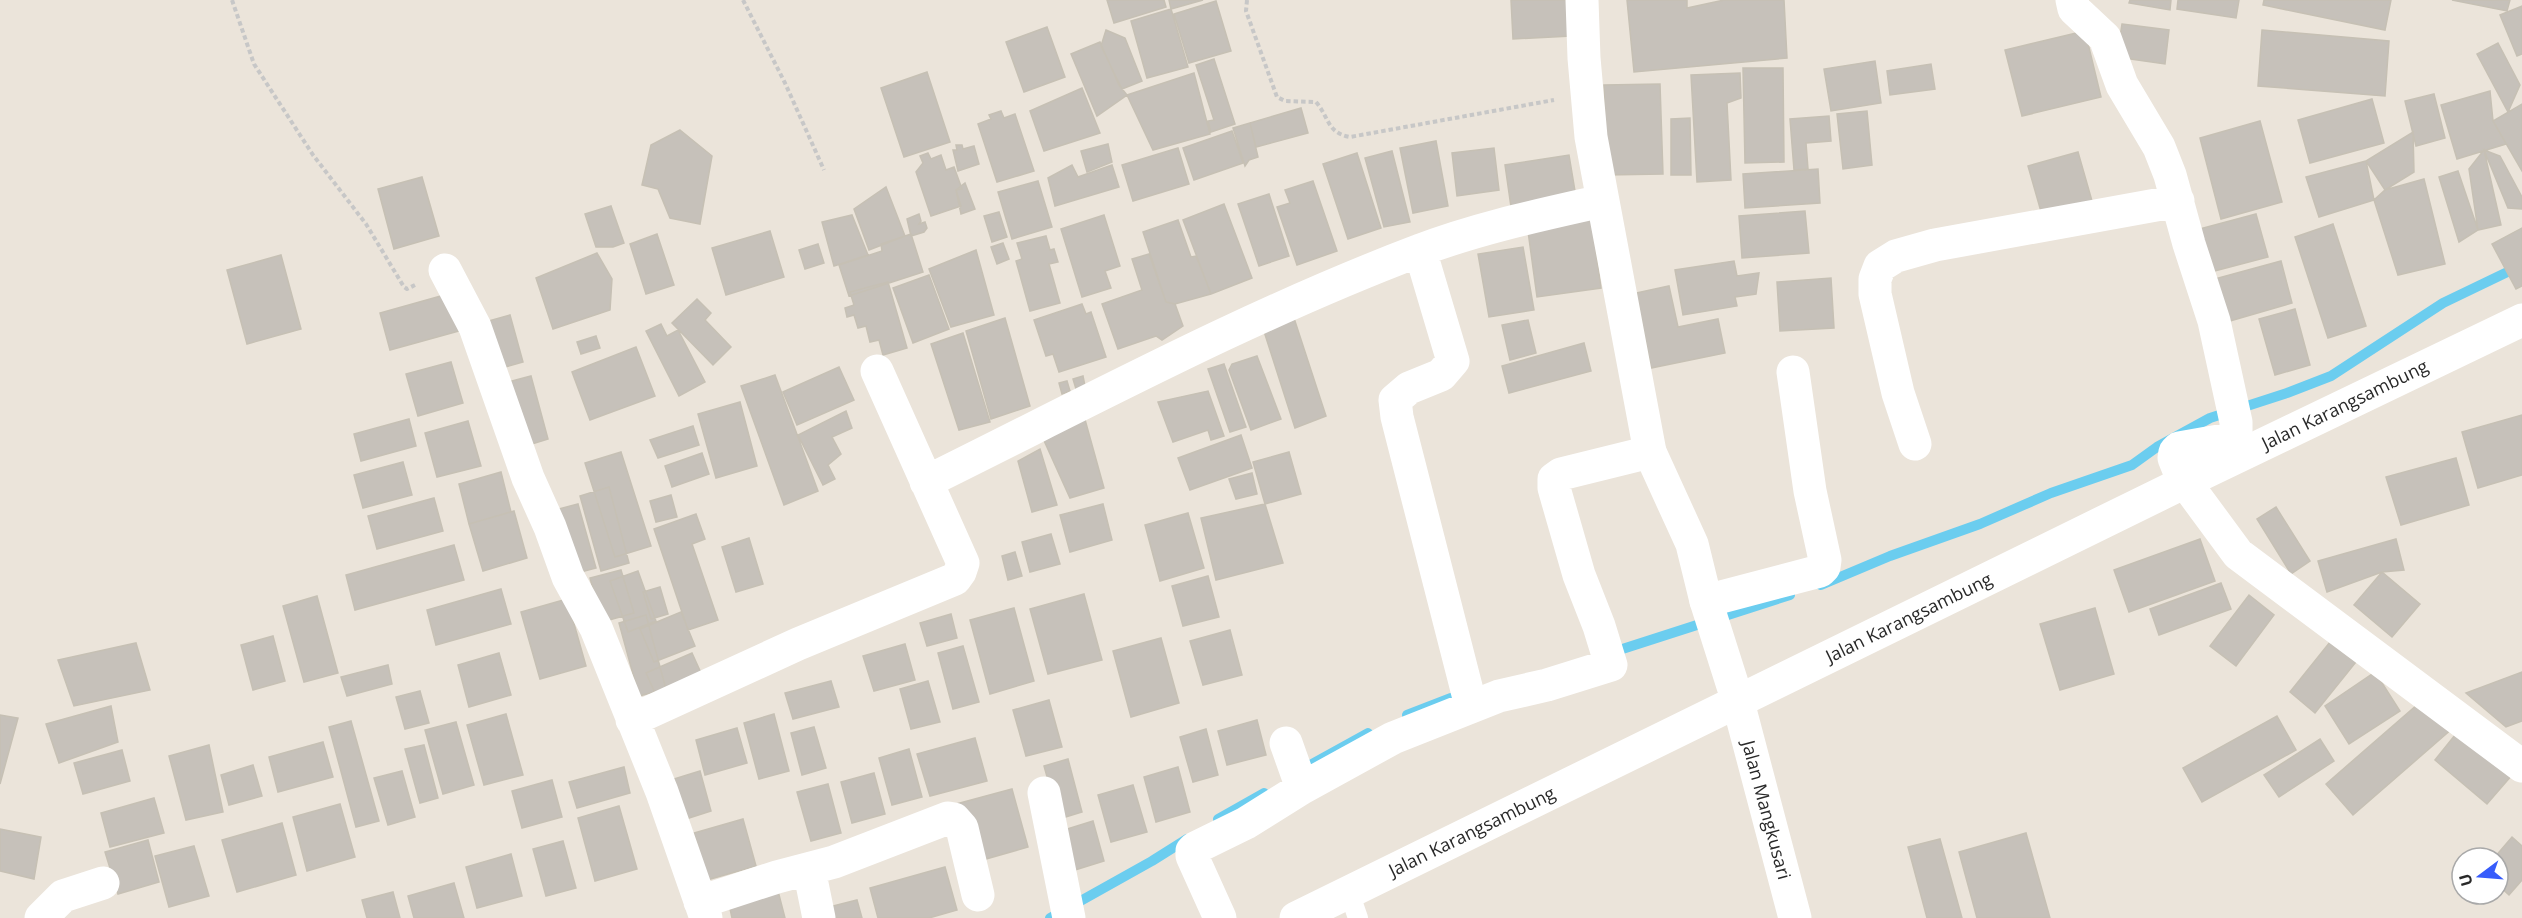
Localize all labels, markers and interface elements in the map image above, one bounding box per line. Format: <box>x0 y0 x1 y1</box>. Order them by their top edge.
street label: Jalan Karangsambung <box>2256 353 2432 456</box>
street label: Jalan Karangsambung <box>1820 566 1996 669</box>
street label: Jalan Mangkusari <box>1736 736 1797 882</box>
street label: Jalan Karangsambung <box>1383 780 1559 883</box>
north arrow <box>2450 846 2510 906</box>
text: U <box>2453 871 2478 889</box>

